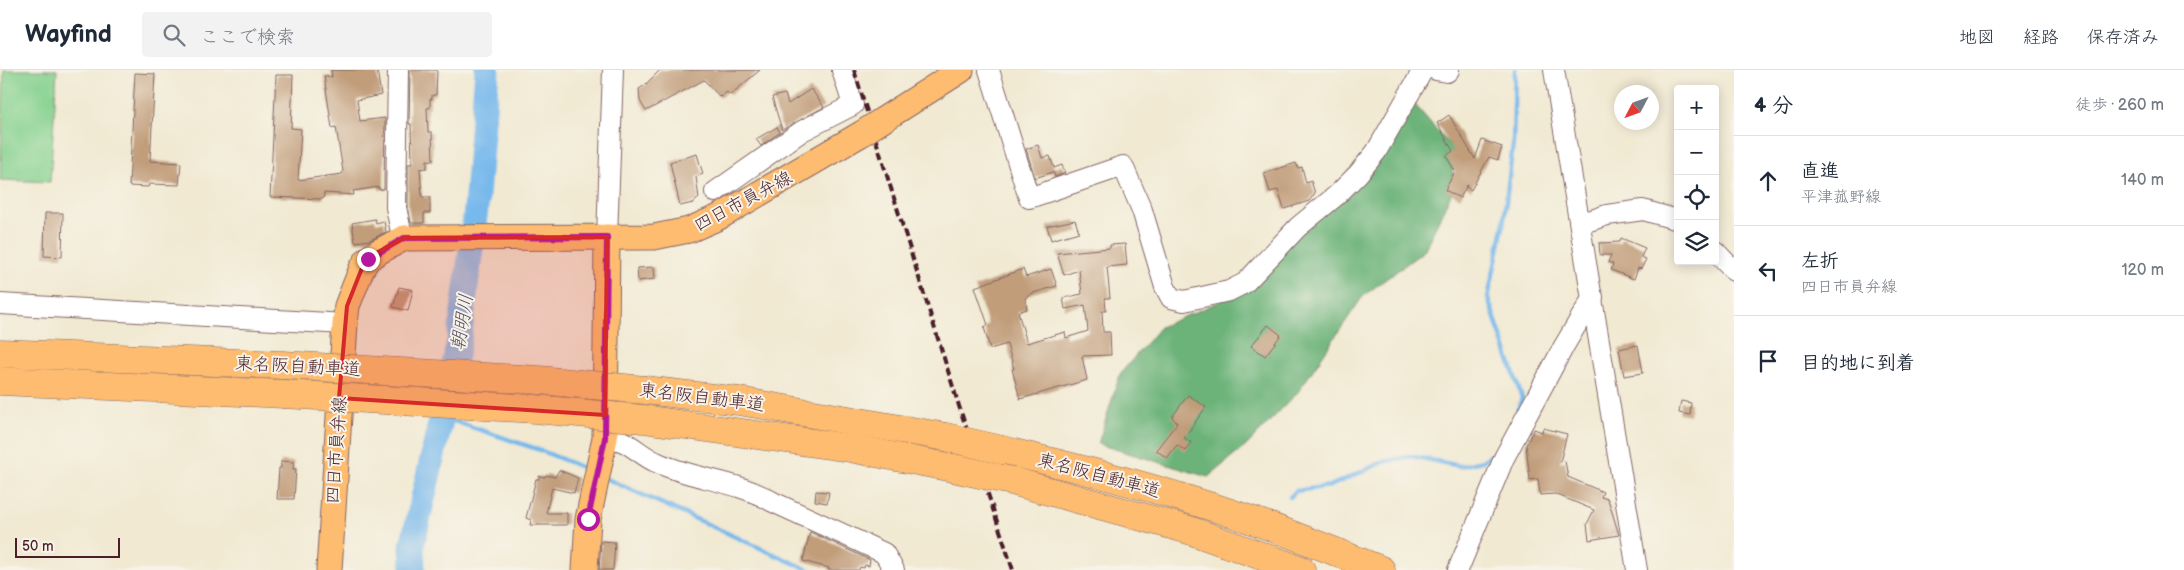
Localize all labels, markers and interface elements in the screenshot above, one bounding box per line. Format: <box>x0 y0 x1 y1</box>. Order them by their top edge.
search box <box>142 12 492 57</box>
text: Wayfind <box>25 20 112 49</box>
icon: search <box>160 21 188 49</box>
text: ここで検索 <box>200 26 295 49</box>
text: 地図 <box>1959 27 1995 48</box>
text: 経路 <box>2023 27 2059 48</box>
text: 保存済み <box>2087 27 2159 48</box>
north arrow <box>1614 85 1659 130</box>
map controls <box>1674 85 1719 265</box>
button: + <box>1674 85 1719 130</box>
text: 4 分 <box>1754 93 1793 118</box>
text: 徒歩 · 260 m <box>2075 96 2164 115</box>
button: − <box>1674 130 1719 175</box>
text: 直進 <box>1801 160 1839 183</box>
street label: 四日市員弁線 <box>691 167 796 236</box>
icon: ahead <box>1754 167 1782 195</box>
text: 140 m <box>2121 171 2164 190</box>
button: locate <box>1674 175 1719 220</box>
text: 平津菰野線 <box>1801 188 1881 207</box>
button: layers <box>1674 220 1719 265</box>
route end <box>357 248 380 271</box>
text: 左折 <box>1801 250 1839 273</box>
icon: left <box>1754 257 1782 285</box>
text: 120 m <box>2121 261 2164 280</box>
text: 四日市員弁線 <box>1801 278 1897 297</box>
water label: 朝明川 <box>447 292 478 352</box>
icon: arrive <box>1754 347 1782 375</box>
text: 目的地に到着 <box>1801 352 1915 375</box>
street label: 東名阪自動車道 <box>235 353 361 380</box>
street label: 東名阪自動車道 <box>638 379 766 416</box>
street label: 四日市員弁線 <box>322 395 351 505</box>
street label: 東名阪自動車道 <box>1035 449 1162 502</box>
route start <box>577 508 600 531</box>
scale bar <box>15 535 120 558</box>
text: 50 m <box>22 538 54 555</box>

